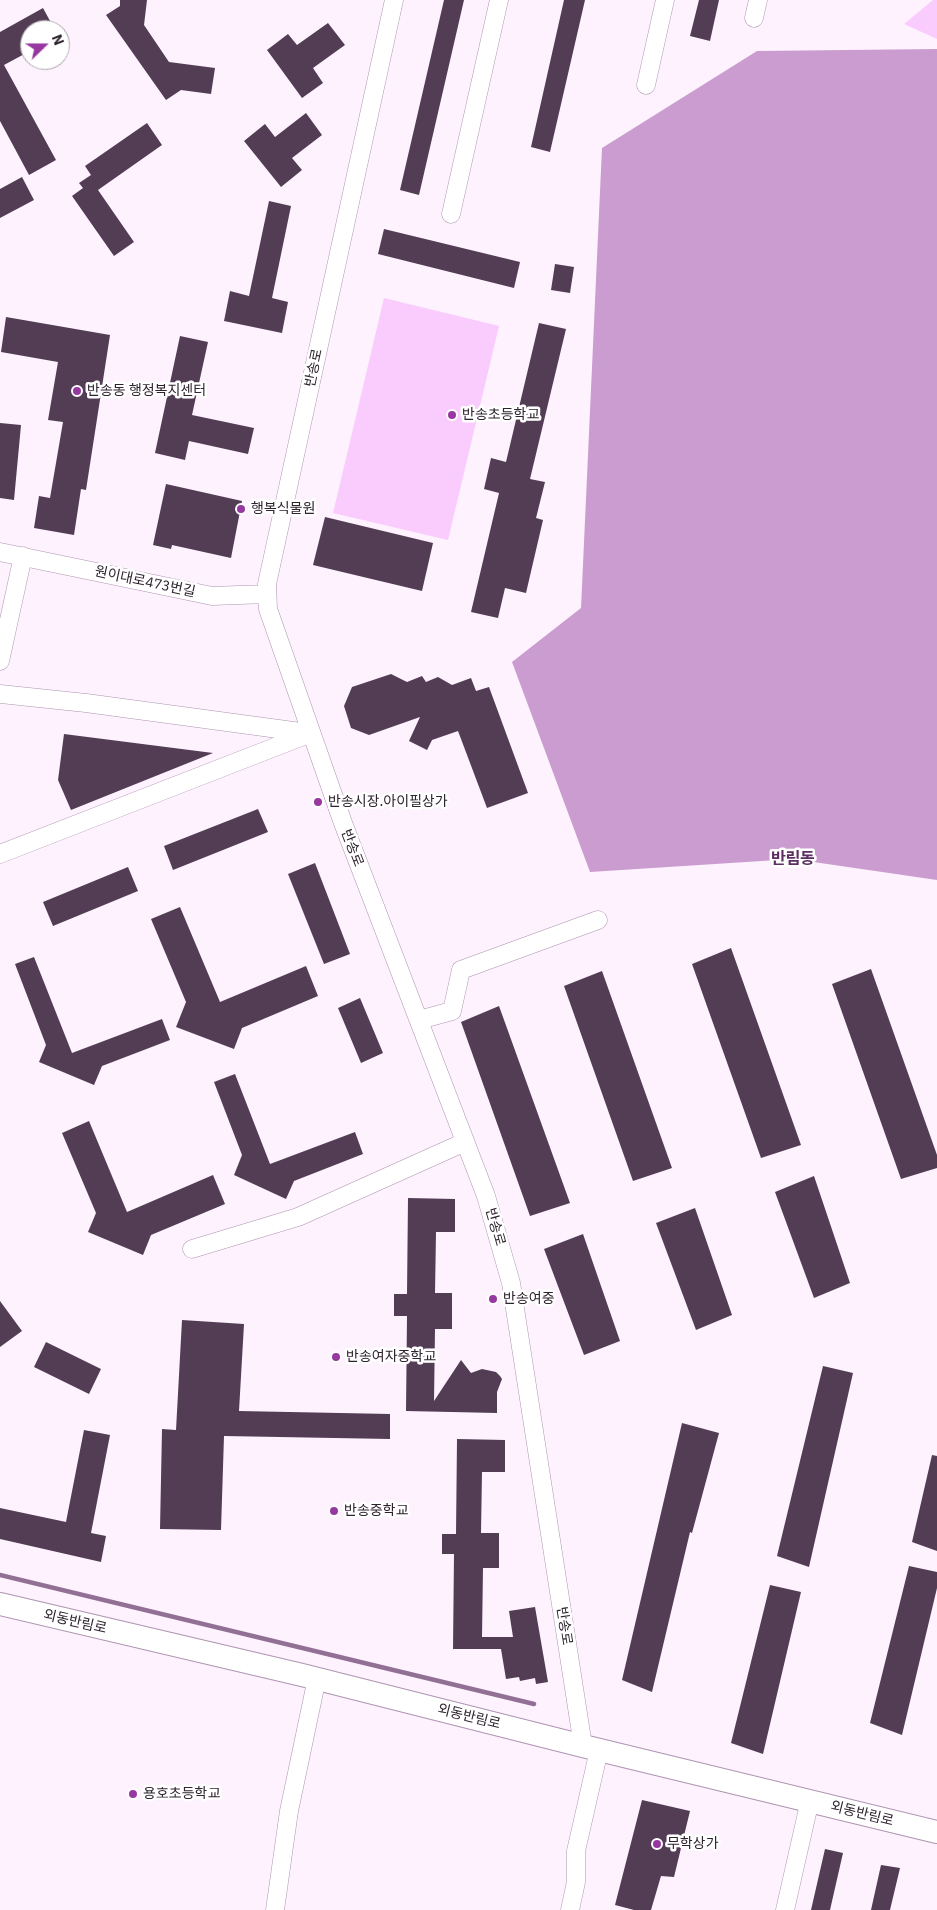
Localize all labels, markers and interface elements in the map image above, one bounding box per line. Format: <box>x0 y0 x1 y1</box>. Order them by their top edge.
north arrow <box>20 20 70 70</box>
text: N <box>48 32 68 48</box>
street label: 반송로 <box>302 347 326 389</box>
place label: 반송동 행정복지센터 <box>87 383 206 399</box>
marker: 반송동 행정복지센터 <box>71 385 83 397</box>
place label: 반송초등학교 <box>462 407 539 423</box>
marker: 반송초등학교 <box>446 409 458 421</box>
place label: 행복식물원 <box>251 501 315 517</box>
marker: 행복식물원 <box>235 503 247 515</box>
street label: 원이대로473번길 <box>93 563 197 601</box>
place label: 반송시장.아이필상가 <box>328 794 448 810</box>
marker: 반송시장.아이필상가 <box>312 796 324 808</box>
street label: 반송로 <box>337 827 367 869</box>
district label: 반림동 <box>771 849 815 869</box>
street label: 반송로 <box>482 1206 508 1248</box>
place label: 반송여중 <box>503 1291 555 1307</box>
marker: 반송여중 <box>487 1293 499 1305</box>
place label: 반송여자중학교 <box>346 1349 436 1365</box>
marker: 반송여자중학교 <box>330 1351 342 1363</box>
place label: 반송중학교 <box>344 1503 408 1519</box>
marker: 반송중학교 <box>328 1505 340 1517</box>
street label: 반송로 <box>553 1606 575 1646</box>
street label: 외동반림로 <box>42 1607 108 1637</box>
street label: 외동반림로 <box>436 1701 502 1733</box>
place label: 용호초등학교 <box>143 1786 220 1802</box>
marker: 용호초등학교 <box>127 1788 139 1800</box>
street label: 외동반림로 <box>829 1798 895 1830</box>
place label: 무학상가 <box>667 1836 719 1852</box>
marker: 무학상가 <box>651 1838 663 1850</box>

